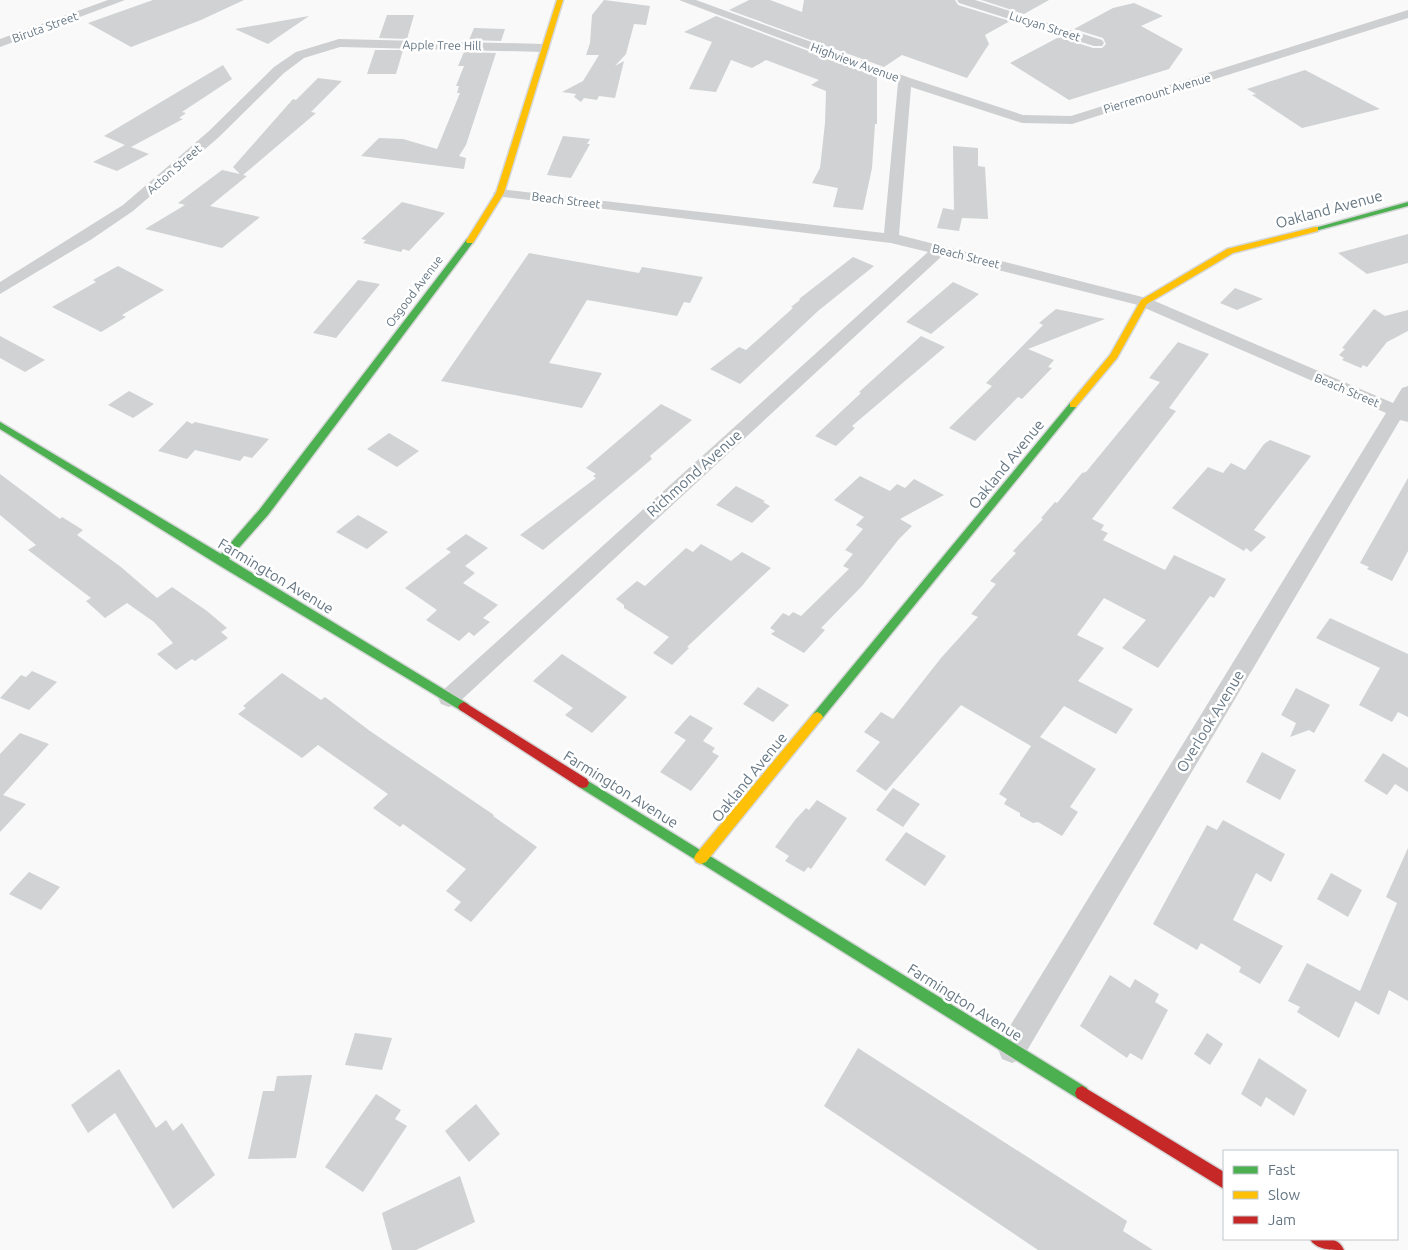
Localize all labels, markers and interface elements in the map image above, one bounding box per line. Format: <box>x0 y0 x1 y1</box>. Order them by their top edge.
street label: Lucyan Street <box>1008 8 1082 44</box>
street label: Biruta Street <box>10 9 80 45</box>
street label: Apple Tree Hill <box>403 38 481 52</box>
street label: Highview Avenue <box>809 40 901 84</box>
street label: Pierremount Avenue <box>1102 70 1212 116</box>
street label: Acton Street <box>144 142 204 196</box>
street label: Oakland Avenue <box>1274 187 1384 231</box>
street label: Beach Street <box>531 189 601 211</box>
street label: Beach Street <box>931 241 1001 271</box>
street label: Osgood Avenue <box>383 253 445 329</box>
street label: Beach Street <box>1313 371 1382 410</box>
street label: Oakland Avenue <box>965 416 1047 512</box>
street label: Richmond Avenue <box>643 426 745 520</box>
street label: Farmington Avenue <box>215 535 337 617</box>
street label: Overlook Avenue <box>1173 667 1247 775</box>
street label: Oakland Avenue <box>708 729 790 825</box>
street label: Farmington Avenue <box>561 747 681 831</box>
street label: Farmington Avenue <box>905 960 1025 1044</box>
legend <box>1223 1150 1398 1240</box>
text: Fast <box>1268 1161 1296 1178</box>
text: Slow <box>1268 1186 1301 1203</box>
text: Jam <box>1268 1211 1296 1228</box>

